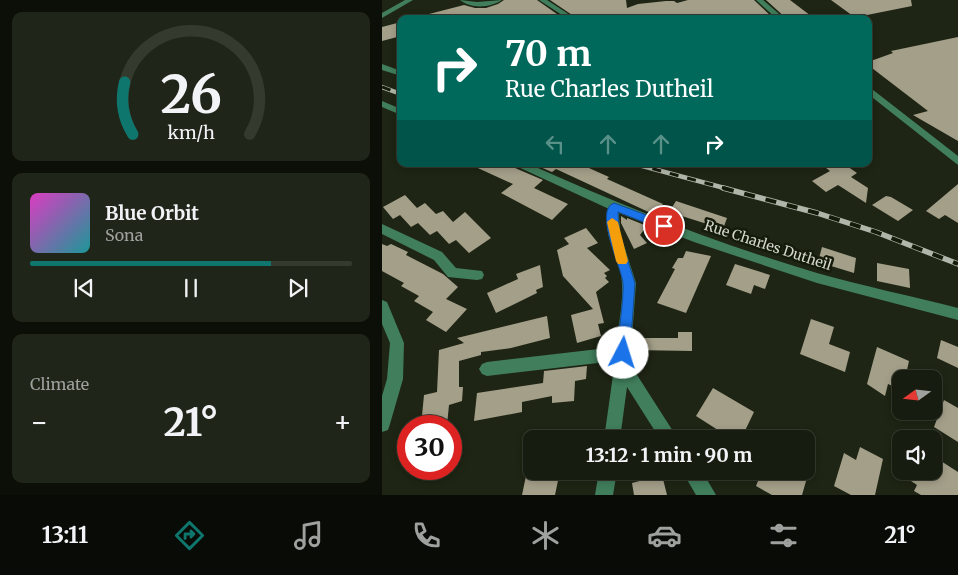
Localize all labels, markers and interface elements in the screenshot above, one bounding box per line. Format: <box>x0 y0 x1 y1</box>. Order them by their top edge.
text: 70 m <box>505 32 592 76</box>
icon: right <box>422 35 487 100</box>
text: 26 <box>160 62 222 127</box>
text: Rue Charles Dutheil <box>505 75 714 103</box>
text: km/h <box>167 121 215 144</box>
icon: left <box>541 130 569 158</box>
icon: ahead <box>594 130 622 158</box>
icon: ahead <box>647 130 675 158</box>
icon: right <box>700 130 728 158</box>
text: Blue Orbit <box>105 201 199 225</box>
pin <box>643 205 685 247</box>
icon: arrive <box>650 212 678 240</box>
street label: Rue Charles Dutheil <box>702 216 835 274</box>
text: Sona <box>105 225 143 245</box>
icon: previous <box>70 274 98 302</box>
icon: pause <box>177 274 205 302</box>
icon: next <box>284 274 312 302</box>
position arrow <box>596 326 648 378</box>
north arrow <box>892 370 942 420</box>
map controls <box>892 370 942 480</box>
text: Climate <box>30 374 89 394</box>
text: 21° <box>164 399 218 446</box>
text: − <box>30 404 49 440</box>
text: + <box>333 404 352 440</box>
speed limit sign: 30 <box>397 415 462 480</box>
button: sound <box>892 430 942 480</box>
text: 13:12 · 1 min · 90 m <box>586 443 752 467</box>
icon: directions <box>172 518 207 553</box>
icon: music <box>291 518 326 553</box>
icon: phone <box>409 518 444 553</box>
icon: climate <box>528 518 563 553</box>
icon: car <box>647 518 682 553</box>
icon: filters <box>766 518 801 553</box>
text: 13:11 <box>42 521 88 549</box>
text: 21° <box>884 521 916 549</box>

